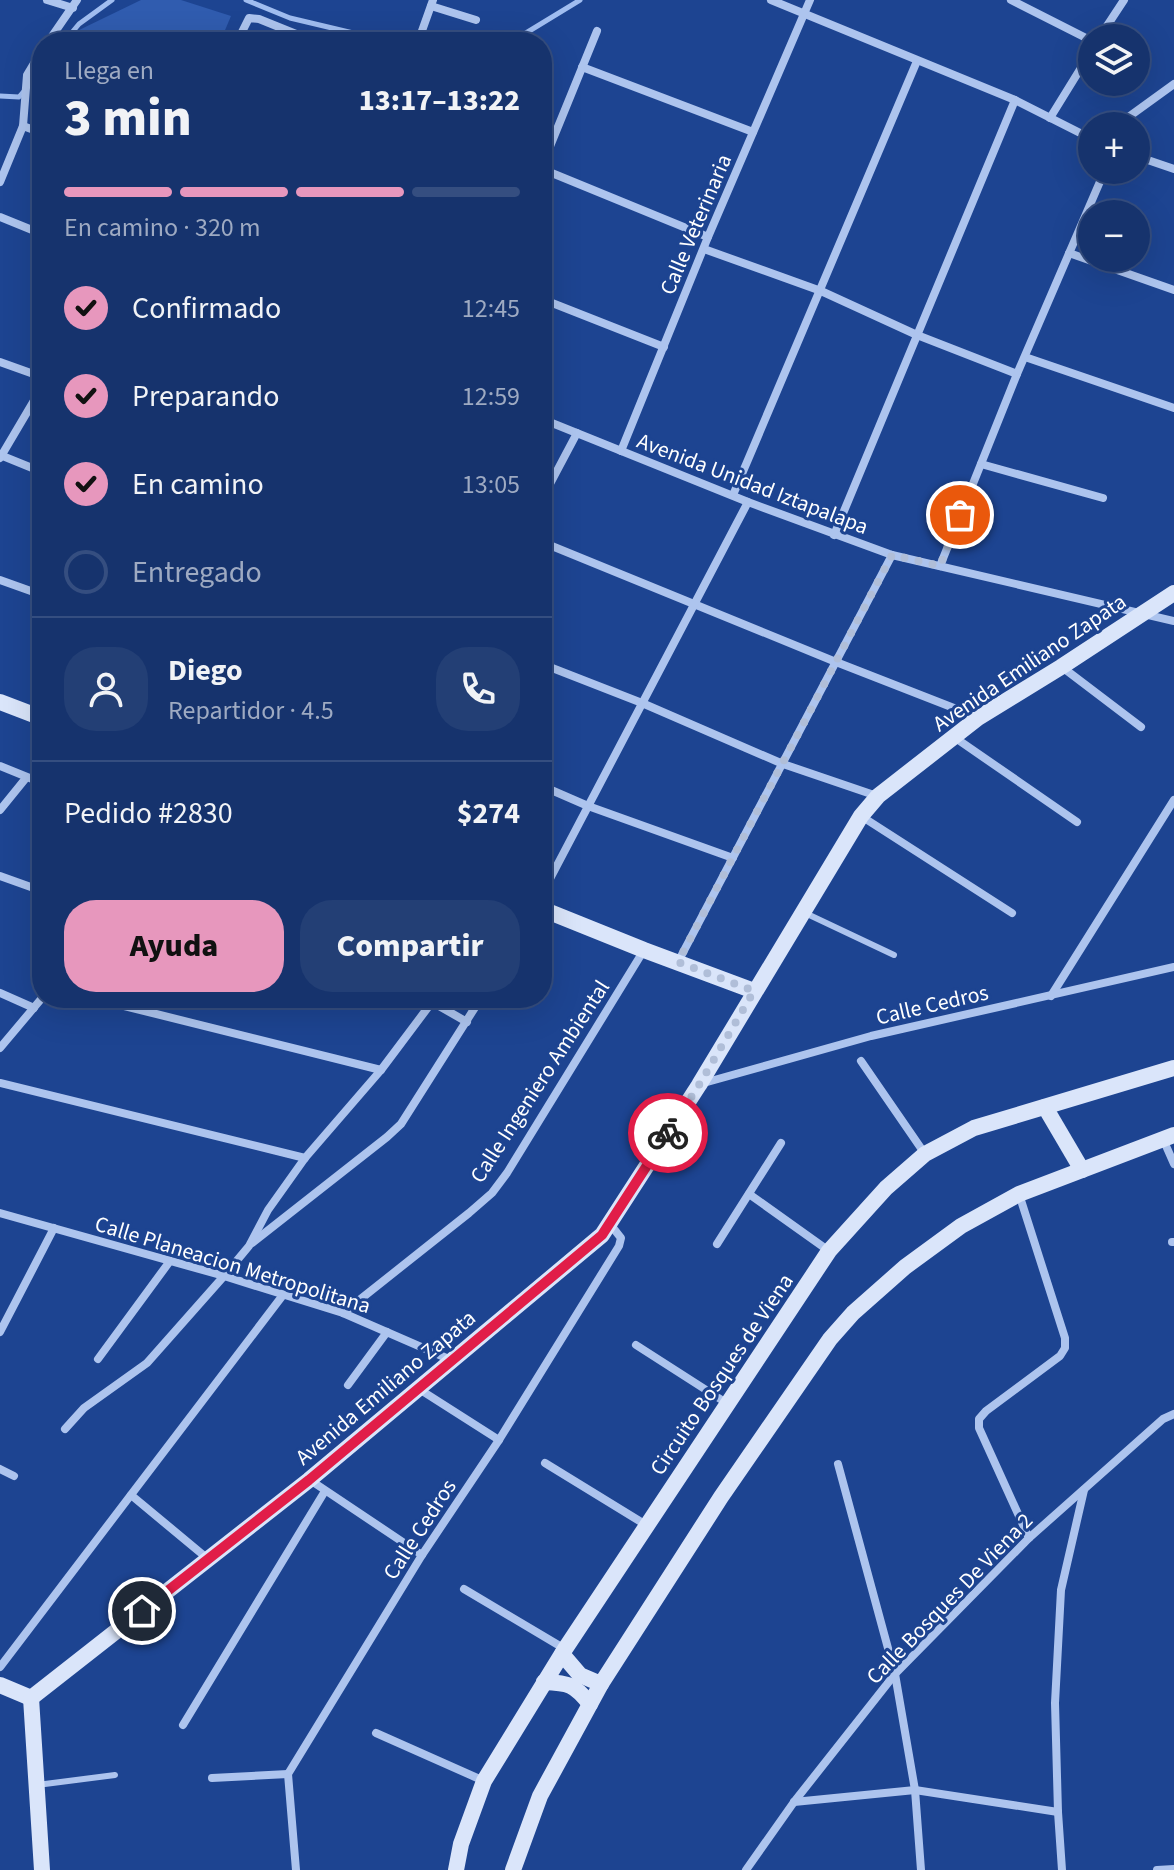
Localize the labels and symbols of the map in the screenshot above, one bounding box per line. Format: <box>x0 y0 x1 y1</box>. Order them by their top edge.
street label: Calle Veterinaria <box>652 149 740 300</box>
street label: Avenida Unidad Iztapalapa <box>632 425 873 543</box>
pin <box>926 481 994 549</box>
street label: Avenida Emiliano Zapata <box>926 586 1133 740</box>
street label: Calle Ingeniero Ambiental <box>462 974 618 1189</box>
street label: Calle Cedros <box>873 977 992 1033</box>
courier <box>628 1093 708 1173</box>
street label: Calle Planeacion Metropolitana <box>91 1208 374 1322</box>
street label: Circuito Bosques de Viena <box>642 1267 801 1482</box>
street label: Avenida Emiliano Zapata <box>288 1303 483 1473</box>
street label: Calle Cedros <box>375 1473 464 1586</box>
street label: Calle Bosques De Viena 2 <box>859 1506 1040 1692</box>
pin <box>108 1577 176 1645</box>

